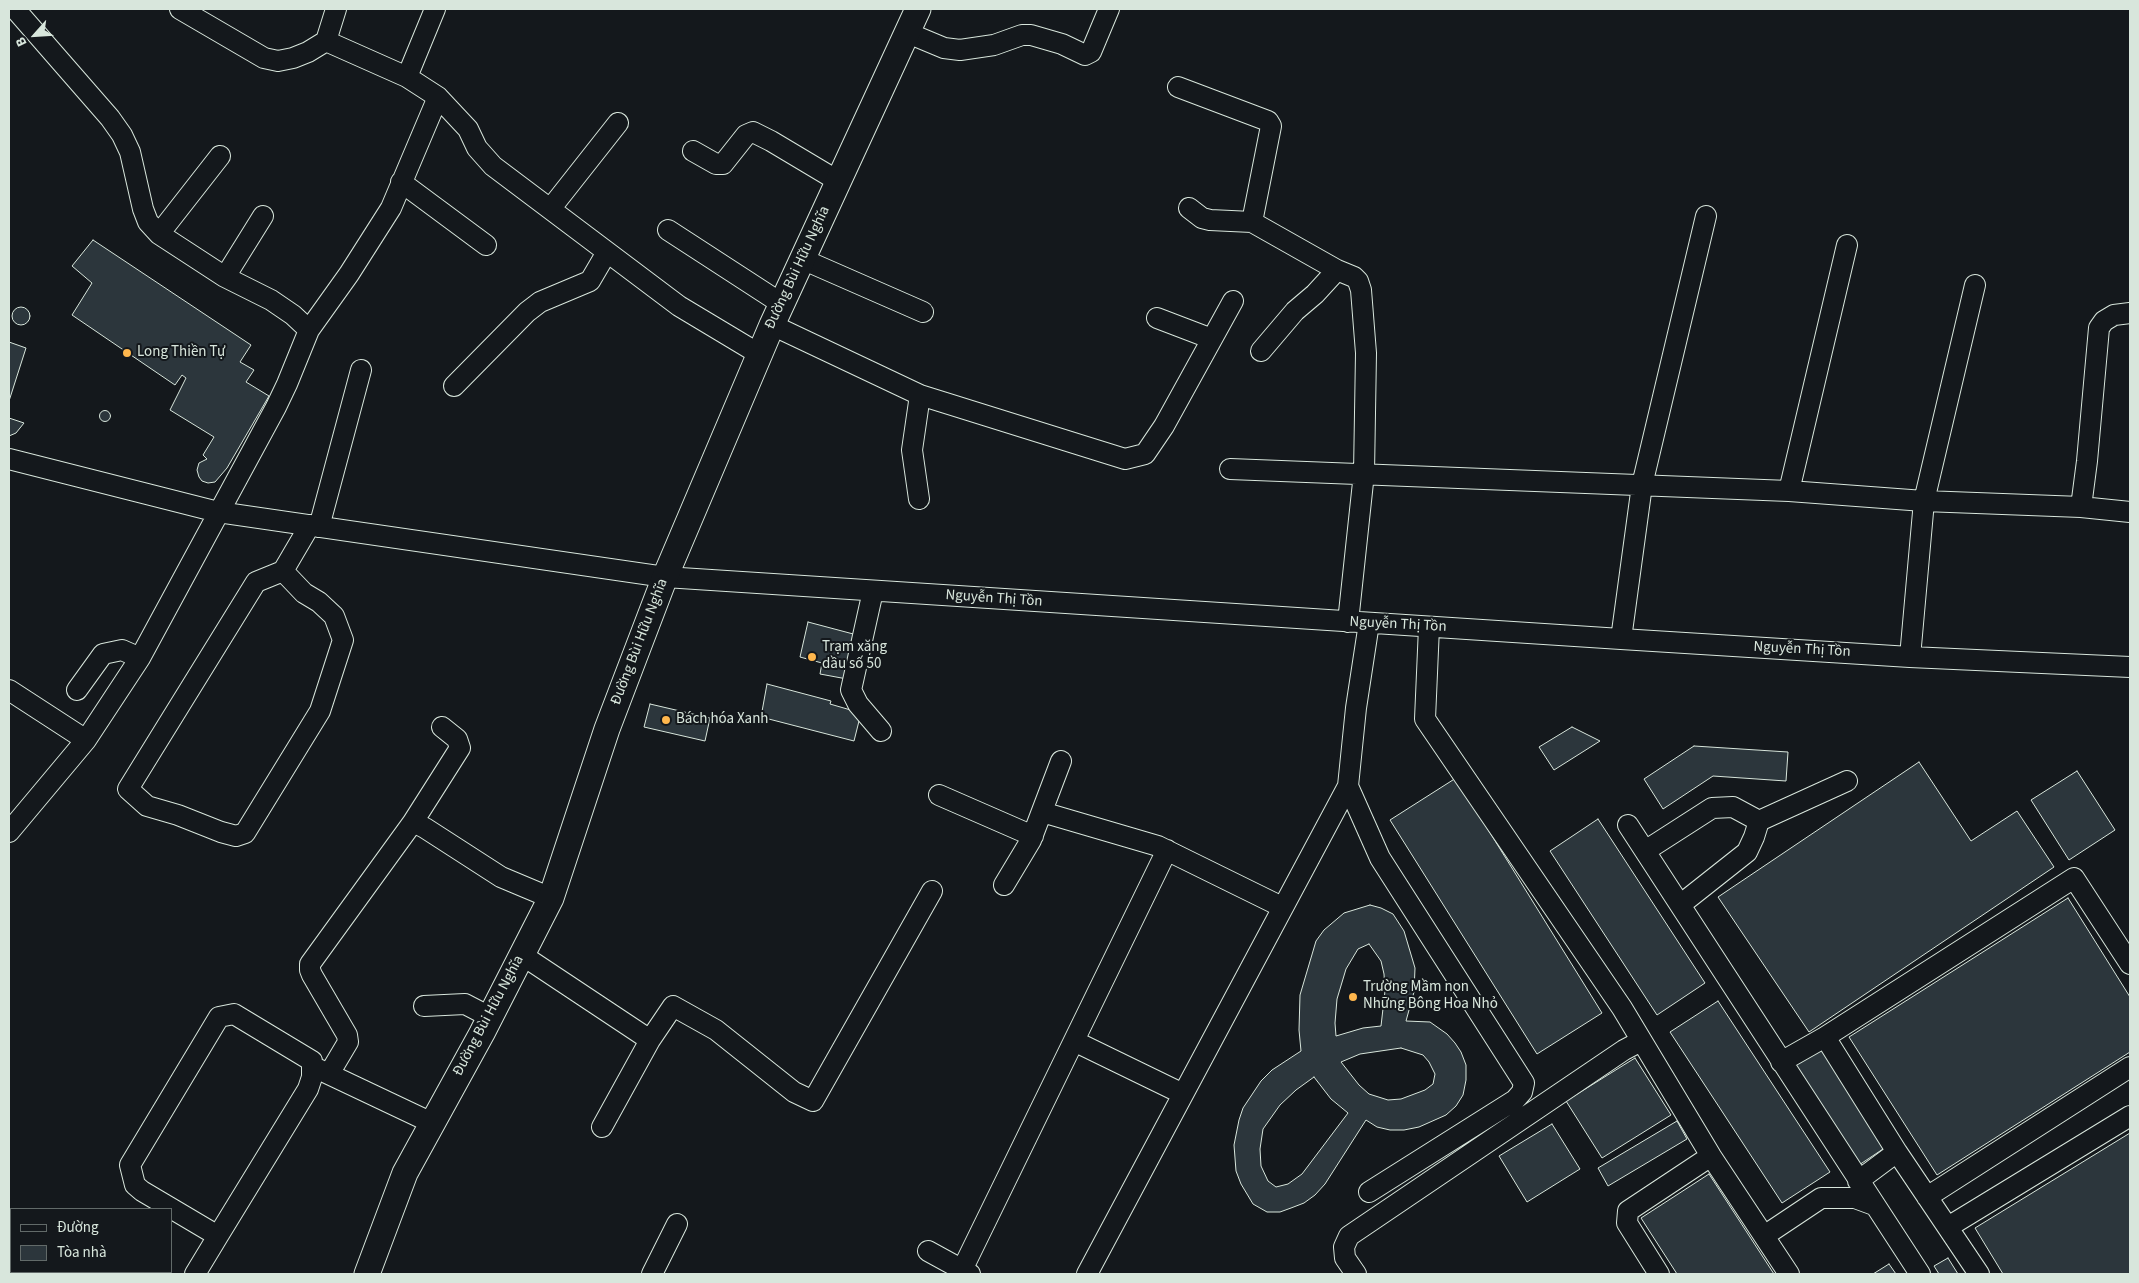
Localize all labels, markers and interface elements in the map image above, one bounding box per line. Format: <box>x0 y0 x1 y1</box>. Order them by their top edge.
north arrow <box>10 10 60 60</box>
text: B <box>11 33 32 50</box>
street label: Đường Bùi Hữu Nghĩa <box>762 203 834 333</box>
place label: Long Thiền Tự <box>137 344 225 362</box>
marker: Long Thiền Tự <box>121 347 133 359</box>
street label: Đường Bùi Hữu Nghĩa <box>608 576 672 708</box>
street label: Nguyễn Thị Tồn <box>945 587 1043 611</box>
street label: Nguyễn Thị Tồn <box>1349 613 1447 637</box>
street label: Nguyễn Thị Tồn <box>1753 638 1851 662</box>
place label: Trạm xăng dầu số 50 <box>822 639 887 674</box>
marker: Trạm xăng dầu số 50 <box>806 651 818 663</box>
place label: Bách hóa Xanh <box>676 711 768 729</box>
marker: Bách hóa Xanh <box>660 714 672 726</box>
street label: Đường Bùi Hữu Nghĩa <box>450 953 528 1079</box>
place label: Trường Mầm non Những Bông Hoa Nhỏ <box>1363 979 1498 1014</box>
marker: Trường Mầm non Những Bông Hoa Nhỏ <box>1347 991 1359 1003</box>
legend <box>10 1208 172 1273</box>
text: Đường <box>57 1217 99 1238</box>
text: Tòa nhà <box>57 1242 106 1263</box>

